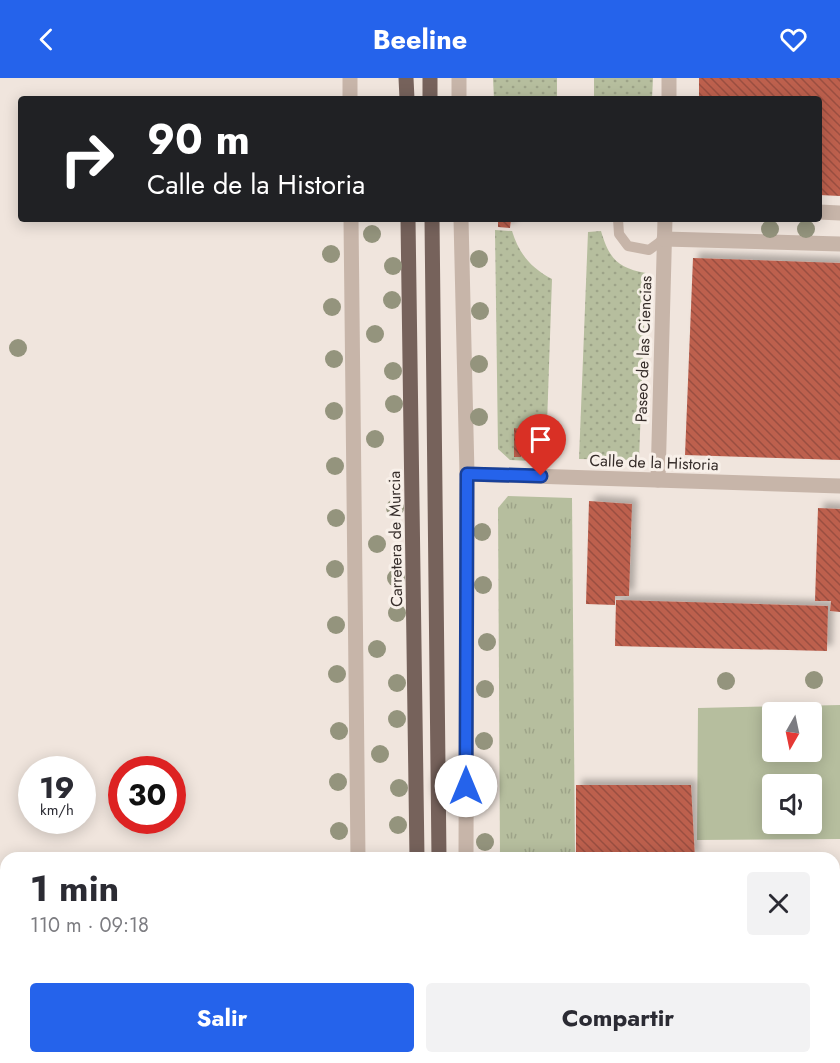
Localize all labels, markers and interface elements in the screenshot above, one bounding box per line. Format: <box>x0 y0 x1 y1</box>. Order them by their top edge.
text: Beeline <box>373 20 467 59</box>
icon: back <box>30 23 63 56</box>
icon: heart <box>777 23 810 56</box>
text: 90 m <box>147 109 250 170</box>
icon: right <box>48 120 126 198</box>
text: Calle de la Historia <box>147 165 365 204</box>
street label: Paseo de las Ciencias <box>629 275 658 423</box>
pin <box>515 414 566 476</box>
icon: arrive <box>524 423 557 456</box>
street label: Calle de la Historia <box>589 449 719 476</box>
street label: Carretera de Murcia <box>383 471 408 607</box>
north arrow <box>762 702 822 762</box>
map controls <box>762 702 822 834</box>
position arrow <box>434 754 498 818</box>
speed limit sign: 30 <box>108 756 186 834</box>
text: 19 <box>39 766 75 809</box>
button: sound <box>762 774 822 834</box>
text: km/h <box>40 799 74 821</box>
text: 1 min <box>30 862 119 914</box>
button: close <box>747 872 810 935</box>
text: 110 m · 09:18 <box>30 911 149 940</box>
button: Salir <box>30 983 414 1052</box>
button: Compartir <box>426 983 810 1052</box>

